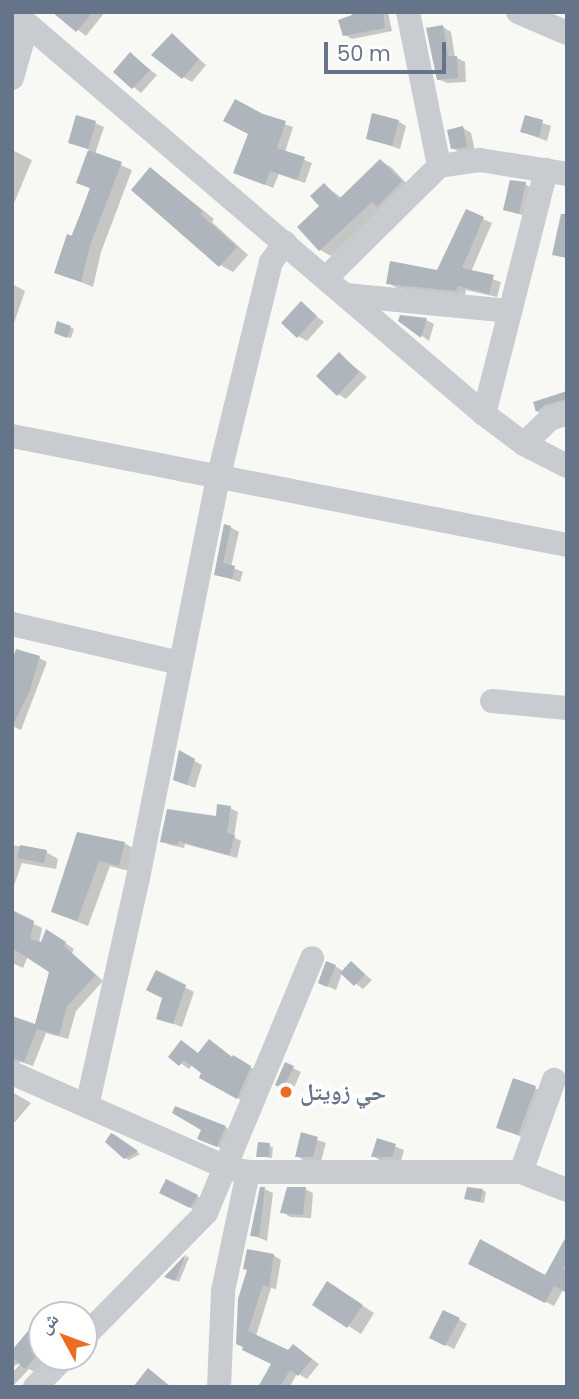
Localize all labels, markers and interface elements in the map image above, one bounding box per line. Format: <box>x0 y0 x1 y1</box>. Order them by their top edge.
scale bar <box>327 28 449 72</box>
text: 50 m <box>337 39 391 68</box>
place label: حي زويتل <box>300 1078 386 1106</box>
marker: حي زويتل <box>278 1084 294 1100</box>
north arrow <box>28 1301 98 1371</box>
text: ش <box>31 1307 65 1340</box>

